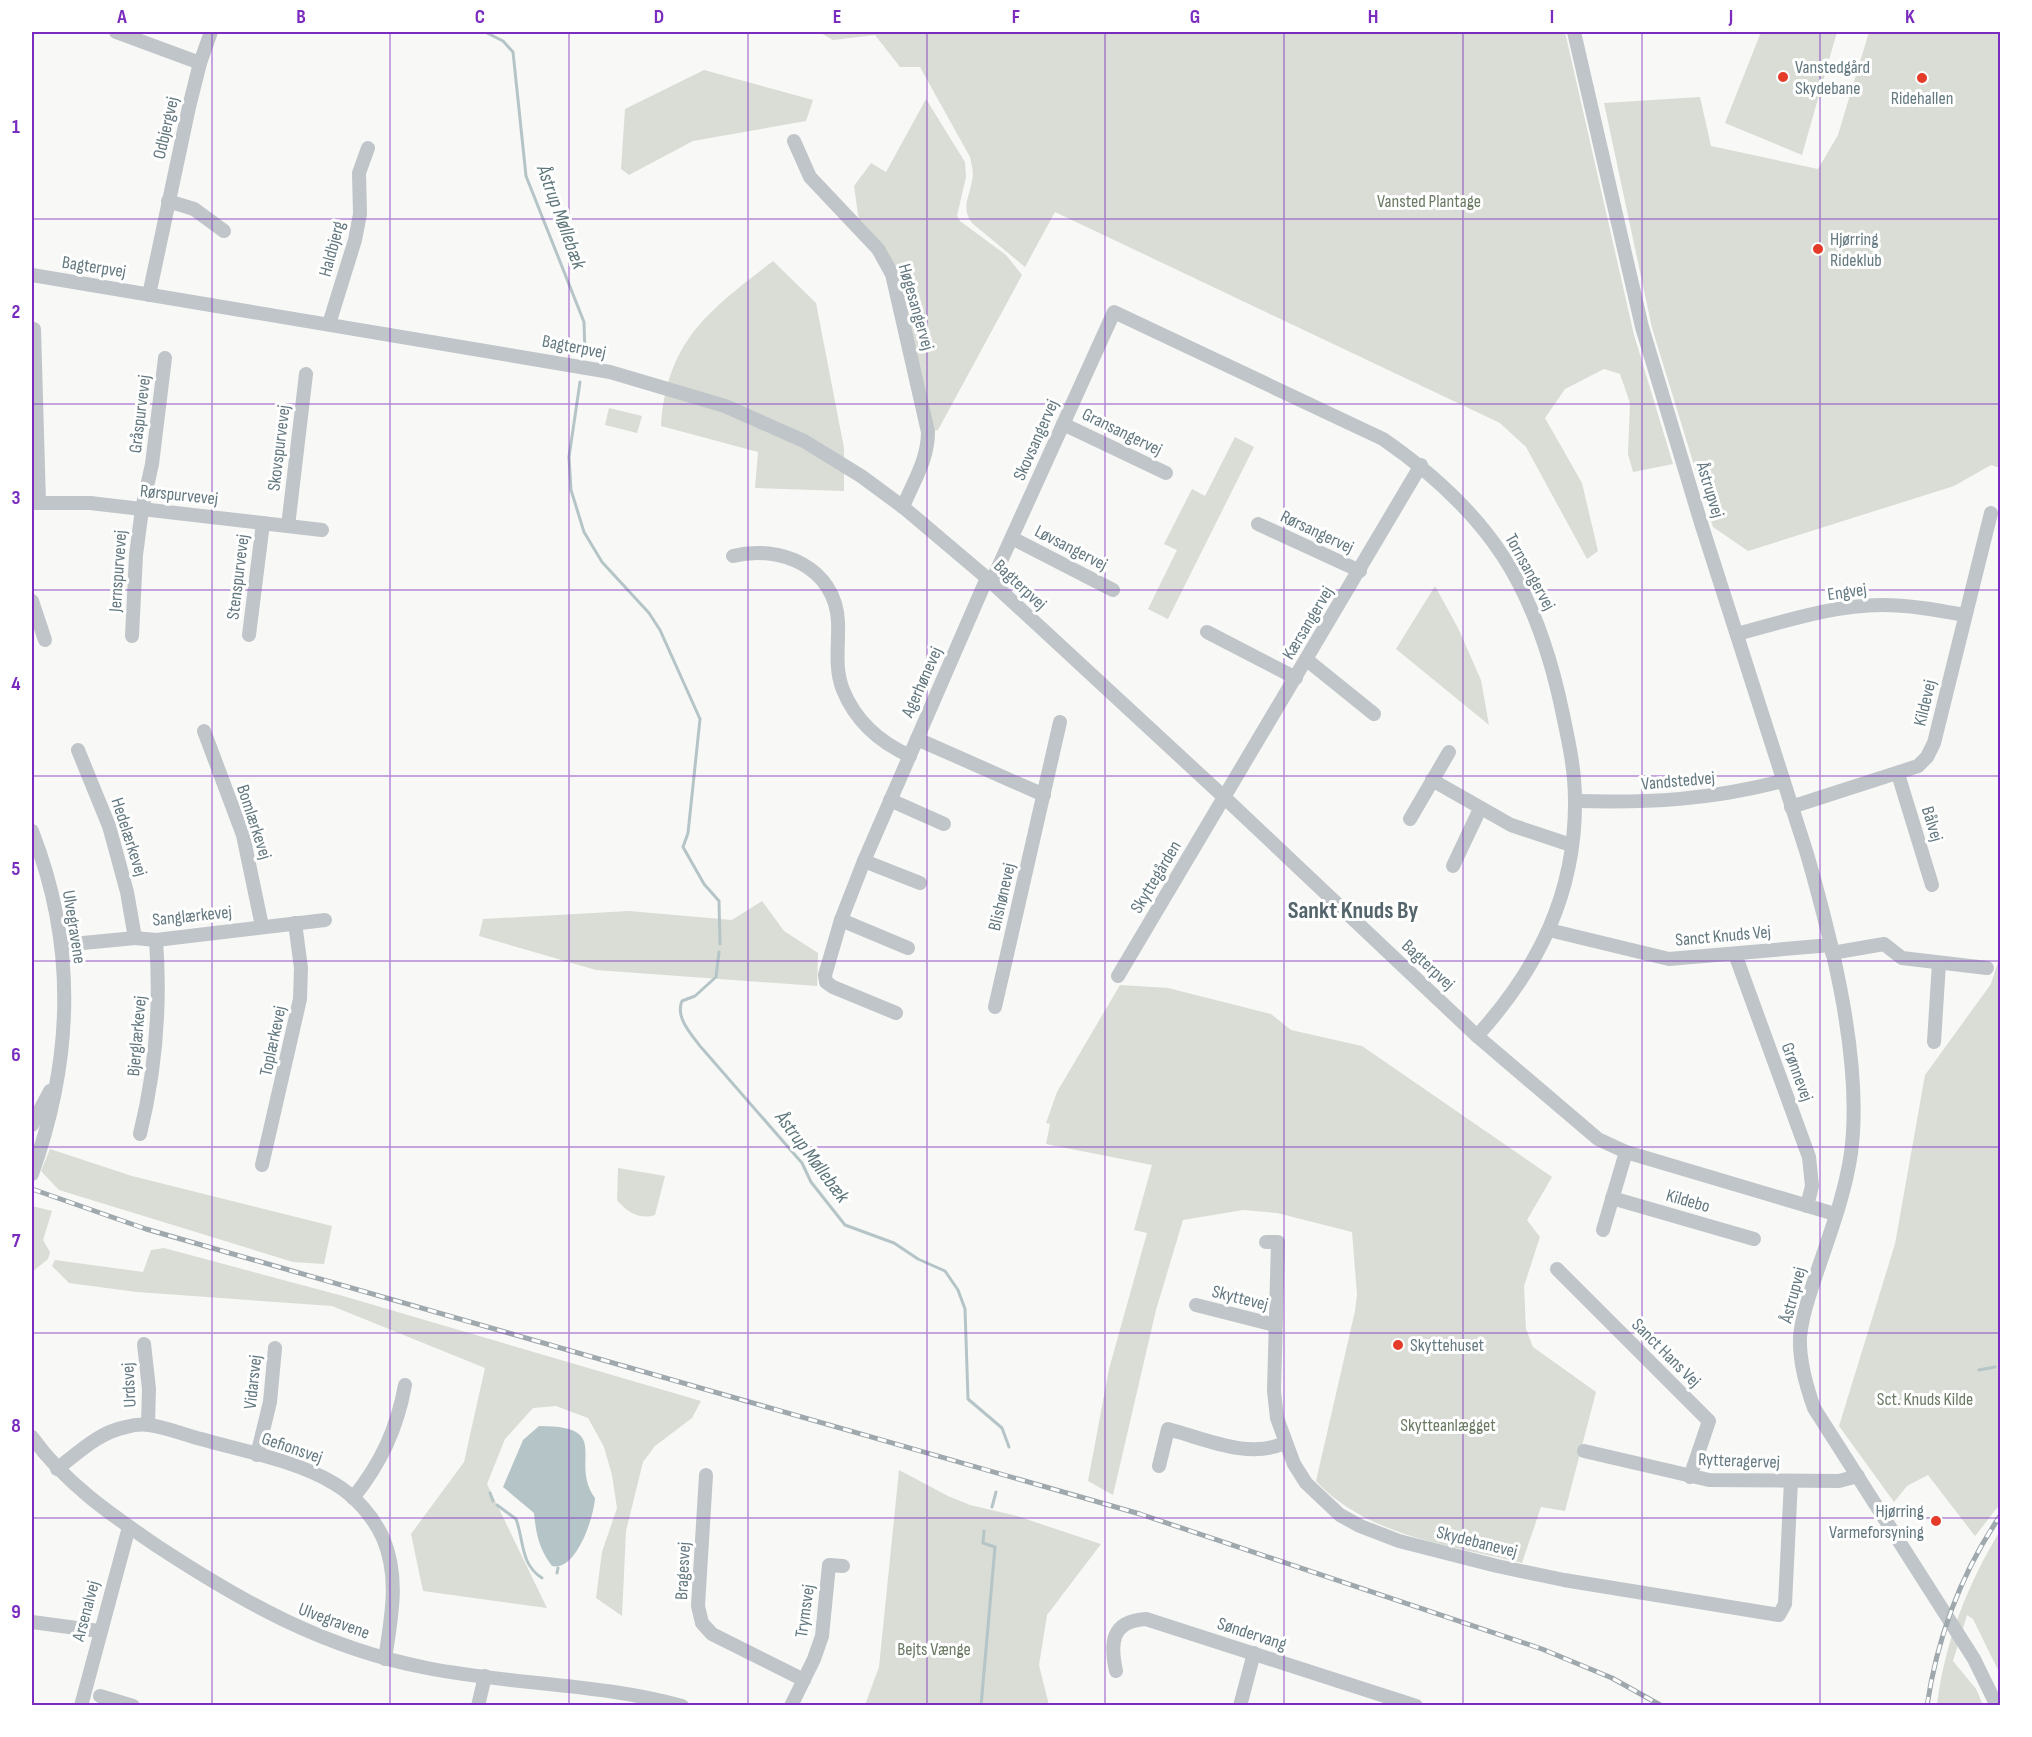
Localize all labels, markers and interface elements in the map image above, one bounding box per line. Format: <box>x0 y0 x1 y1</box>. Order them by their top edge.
text: A <box>116 5 127 29</box>
text: B <box>296 5 306 29</box>
text: C <box>475 5 485 29</box>
text: D <box>654 5 664 29</box>
text: E <box>833 5 841 29</box>
text: F <box>1012 5 1020 29</box>
text: G <box>1190 5 1200 29</box>
text: H <box>1368 5 1378 29</box>
text: I <box>1550 5 1554 29</box>
text: J <box>1728 5 1733 29</box>
text: K <box>1905 5 1915 29</box>
place label: Vanstedgård Skydebane <box>1795 57 1870 99</box>
marker: Vanstedgård Skydebane <box>1776 70 1790 84</box>
marker: Ridehallen <box>1915 71 1929 85</box>
place label: Ridehallen <box>1891 88 1953 109</box>
street label: Odbjergvej <box>149 95 183 161</box>
text: 1 <box>12 115 20 139</box>
water label: Åstrup Møllebæk <box>531 161 591 273</box>
park label: Vansted Plantage <box>1377 191 1481 212</box>
street label: Haldbjerg <box>315 219 349 279</box>
place label: Hjørring Rideklub <box>1830 229 1882 271</box>
marker: Hjørring Rideklub <box>1811 242 1825 256</box>
street label: Bagterpvej <box>61 252 127 282</box>
street label: Høgesangervej <box>894 261 938 353</box>
text: 2 <box>12 300 20 324</box>
street label: Bagterpvej <box>540 331 608 363</box>
street label: Gråspurvevej <box>125 374 155 454</box>
street label: Skovsangervej <box>1009 396 1063 484</box>
street label: Skovspurvevej <box>263 404 295 492</box>
street label: Gransangervej <box>1079 404 1165 460</box>
street label: Åstrupvej <box>1691 459 1728 520</box>
street label: Rørspurvevej <box>139 480 219 510</box>
text: 3 <box>12 486 21 510</box>
street label: Rørsangervej <box>1277 506 1357 558</box>
street label: Løvsangervej <box>1031 521 1111 575</box>
street label: Jernspurvevej <box>105 529 131 614</box>
street label: Tornsangervej <box>1500 530 1560 614</box>
street label: Stenspurvevej <box>222 533 254 621</box>
street label: Bagterpvej <box>989 555 1051 615</box>
street label: Engvej <box>1826 579 1868 605</box>
street label: Kærsangervej <box>1278 583 1338 663</box>
street label: Agerhønevej <box>897 644 947 721</box>
text: 4 <box>11 672 21 696</box>
street label: Kildevej <box>1910 678 1940 728</box>
street label: Vandstedvej <box>1640 767 1716 795</box>
street label: Bomlærkevej <box>232 782 276 862</box>
street label: Hedelærkevej <box>106 795 152 879</box>
street label: Bålvej <box>1917 804 1947 844</box>
street label: Skyttegården <box>1126 837 1186 917</box>
text: 5 <box>12 857 21 881</box>
street label: Blishønevej <box>984 861 1020 933</box>
street label: Ulvegravene <box>58 889 90 965</box>
district label: Sankt Knuds By <box>1288 896 1418 925</box>
street label: Sanglærkevej <box>151 901 233 931</box>
street label: Sanct Knuds Vej <box>1674 921 1772 951</box>
street label: Bagterpvej <box>1397 935 1459 995</box>
street label: Bjerglærkevej <box>123 995 151 1077</box>
street label: Toplærkevej <box>255 1004 291 1078</box>
street label: Grønnevej <box>1777 1040 1817 1104</box>
text: 6 <box>11 1043 21 1067</box>
water label: Åstrup Møllebæk <box>769 1106 855 1208</box>
street label: Kildebo <box>1664 1185 1712 1217</box>
text: 7 <box>12 1229 21 1253</box>
street label: Åstrupvej <box>1775 1265 1811 1326</box>
street label: Skyttevej <box>1210 1281 1270 1315</box>
street label: Sanct Hans Vej <box>1627 1314 1705 1392</box>
place label: Skyttehuset <box>1410 1335 1485 1356</box>
marker: Skyttehuset <box>1391 1338 1405 1352</box>
street label: Vidarsvej <box>240 1354 266 1410</box>
street label: Urdsvej <box>117 1362 141 1408</box>
park label: Sct. Knuds Kilde <box>1877 1389 1973 1410</box>
text: 8 <box>11 1414 21 1438</box>
park label: Skytteanlægget <box>1400 1415 1496 1436</box>
street label: Gefionsvej <box>259 1428 325 1468</box>
street label: Rytteragervej <box>1698 1449 1780 1473</box>
place label: Hjørring Varmeforsyning <box>1829 1501 1924 1543</box>
marker: Hjørring Varmeforsyning <box>1929 1514 1943 1528</box>
street label: Skydebanevej <box>1434 1522 1520 1562</box>
street label: Bragesvej <box>671 1542 695 1600</box>
street label: Arsenalvej <box>68 1578 104 1645</box>
street label: Trymsvej <box>791 1583 819 1639</box>
street label: Ulvegravene <box>296 1598 372 1644</box>
text: 9 <box>11 1600 21 1624</box>
street label: Søndervang <box>1215 1613 1289 1655</box>
park label: Bejts Vænge <box>897 1639 971 1660</box>

